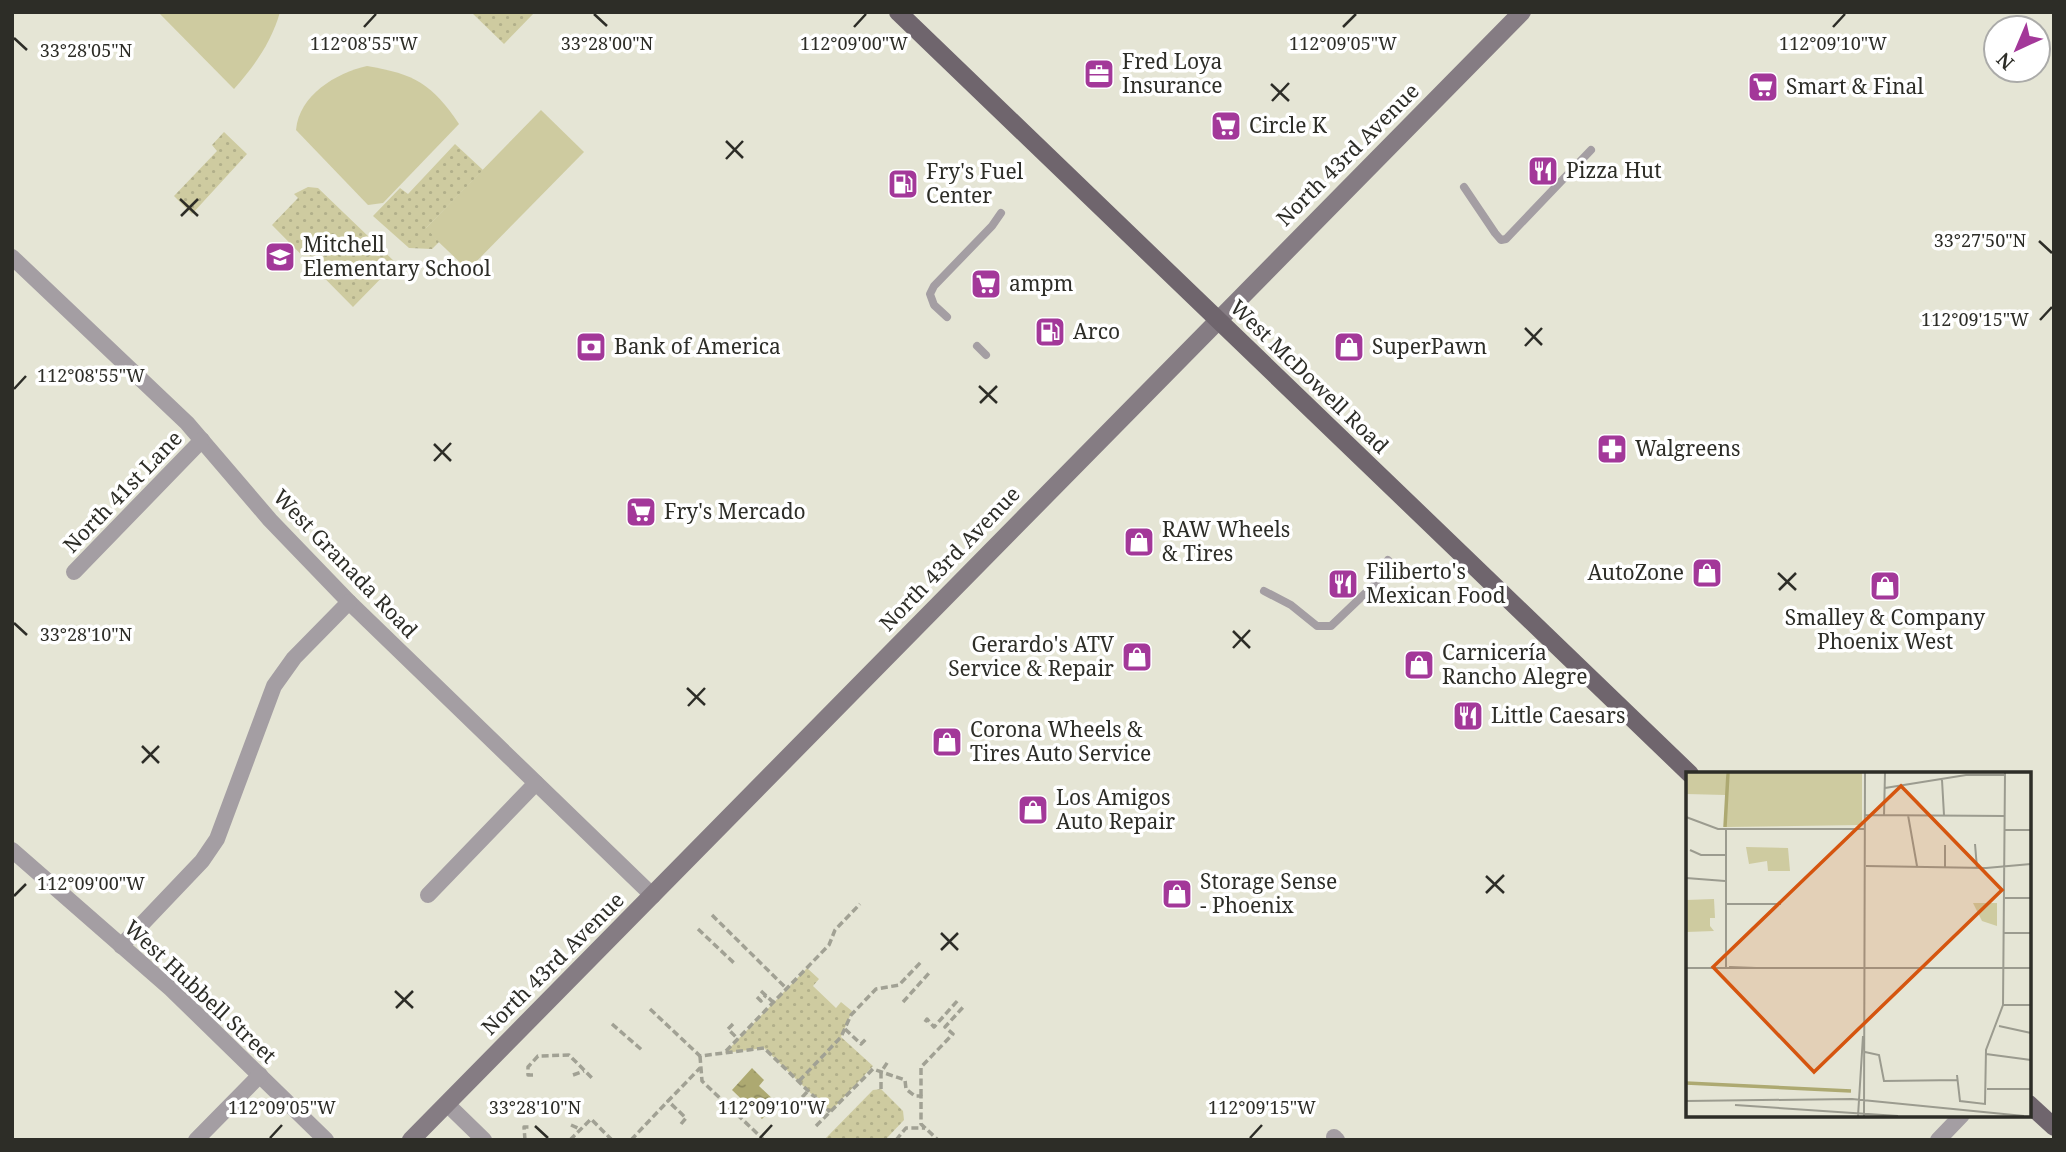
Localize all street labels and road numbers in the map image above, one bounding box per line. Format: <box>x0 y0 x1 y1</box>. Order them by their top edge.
street label: North 43rd Avenue <box>1270 77 1425 232</box>
street label: West McDowell Road <box>1224 293 1395 459</box>
street label: North 41st Lane <box>57 424 188 558</box>
street label: North 43rd Avenue <box>873 480 1026 637</box>
street label: West Granada Road <box>267 483 424 644</box>
street label: North 43rd Avenue <box>475 886 630 1041</box>
street label: West Hubbell Street <box>119 913 283 1069</box>

